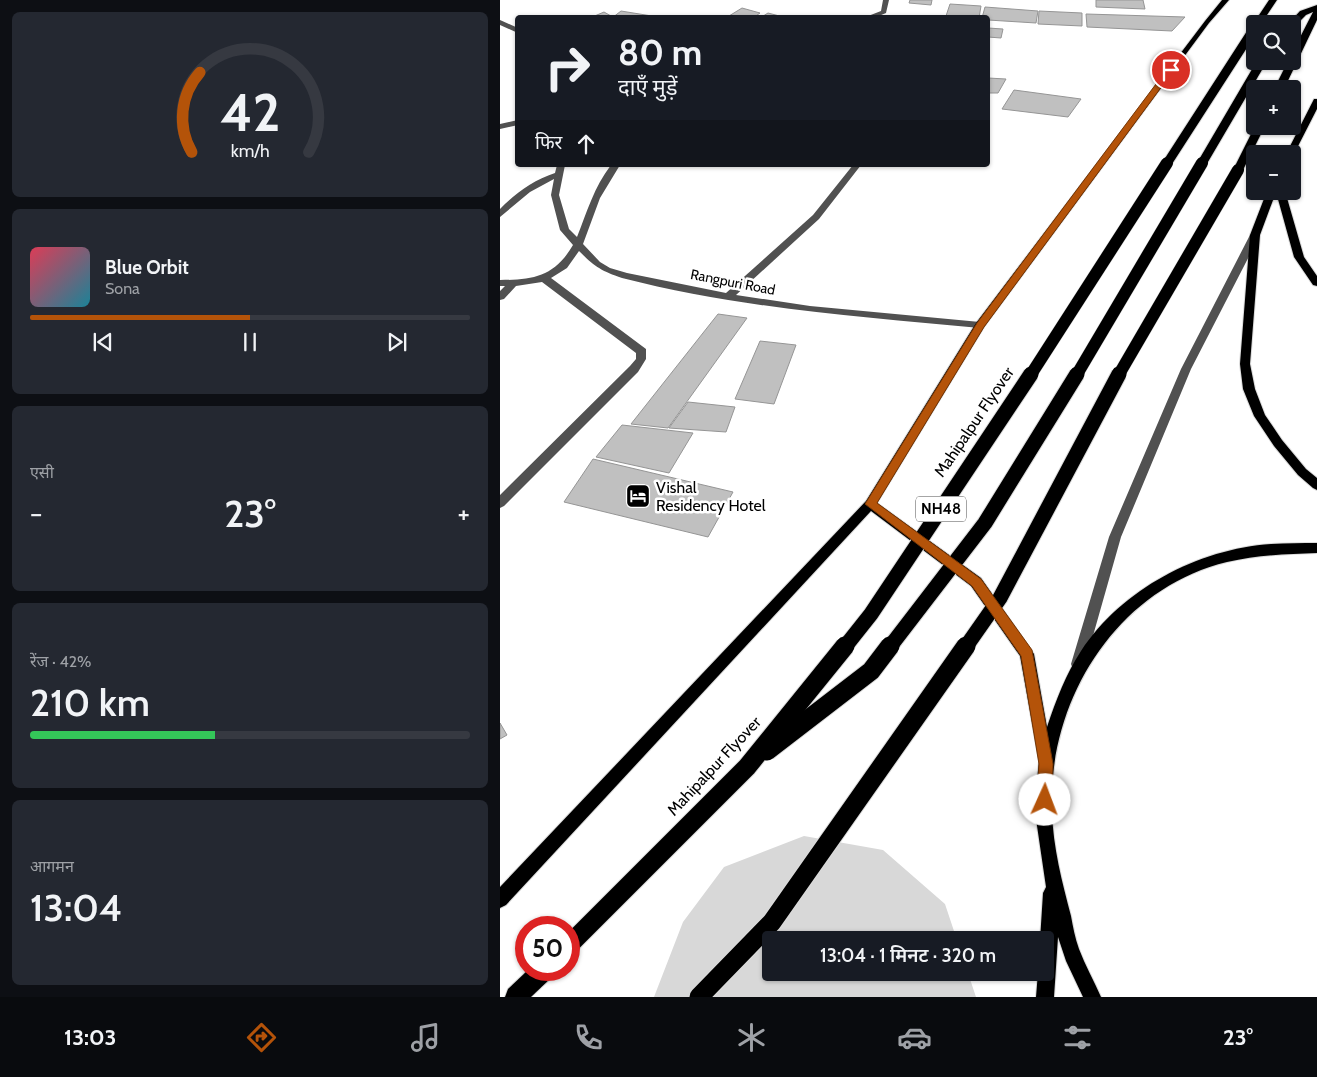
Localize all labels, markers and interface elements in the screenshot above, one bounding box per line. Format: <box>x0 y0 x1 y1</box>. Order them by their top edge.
map controls <box>1246 15 1301 200</box>
button: search <box>1246 15 1301 70</box>
text: 80 m <box>618 31 702 74</box>
icon: right <box>535 35 600 100</box>
pin <box>1150 49 1192 91</box>
icon: arrive <box>1157 56 1185 84</box>
text: दाएँ मुड़ें <box>618 74 677 101</box>
button: + <box>1246 80 1301 135</box>
text: 42 <box>220 81 280 144</box>
icon: ahead <box>572 130 600 158</box>
text: फिर <box>535 131 562 154</box>
text: km/h <box>230 140 270 161</box>
button: − <box>1246 145 1301 200</box>
text: Blue Orbit <box>105 256 189 279</box>
street label: Rangpuri Road <box>689 265 777 299</box>
text: Sona <box>105 279 140 298</box>
icon: previous <box>89 328 117 356</box>
icon: pause <box>236 328 264 356</box>
icon: next <box>383 328 411 356</box>
street label: Mahipalpur Flyover <box>930 363 1018 481</box>
text: एसी <box>30 463 54 482</box>
place label: Vishal Residency Hotel <box>656 478 766 515</box>
hotel icon: Vishal Residency Hotel <box>625 483 651 509</box>
text: 23° <box>224 490 276 537</box>
text: − <box>30 496 42 530</box>
text: + <box>458 496 470 530</box>
road number: NH48 <box>916 496 966 522</box>
text: रेंज · 42% <box>30 652 91 671</box>
text: 210 km <box>30 679 150 726</box>
street label: Mahipalpur Flyover <box>663 712 765 819</box>
position arrow <box>1018 773 1070 825</box>
text: आगमन <box>30 857 74 876</box>
text: 13:04 <box>30 884 122 931</box>
speed limit sign: 50 <box>515 916 580 981</box>
text: 13:04 · 1 मिनट · 320 m <box>820 944 996 967</box>
icon: directions <box>244 1020 279 1055</box>
icon: music <box>408 1020 443 1055</box>
icon: phone <box>571 1020 606 1055</box>
icon: climate <box>734 1020 769 1055</box>
icon: car <box>897 1020 932 1055</box>
icon: filters <box>1060 1020 1095 1055</box>
text: 13:03 <box>64 1024 116 1051</box>
text: 23° <box>1223 1024 1253 1051</box>

